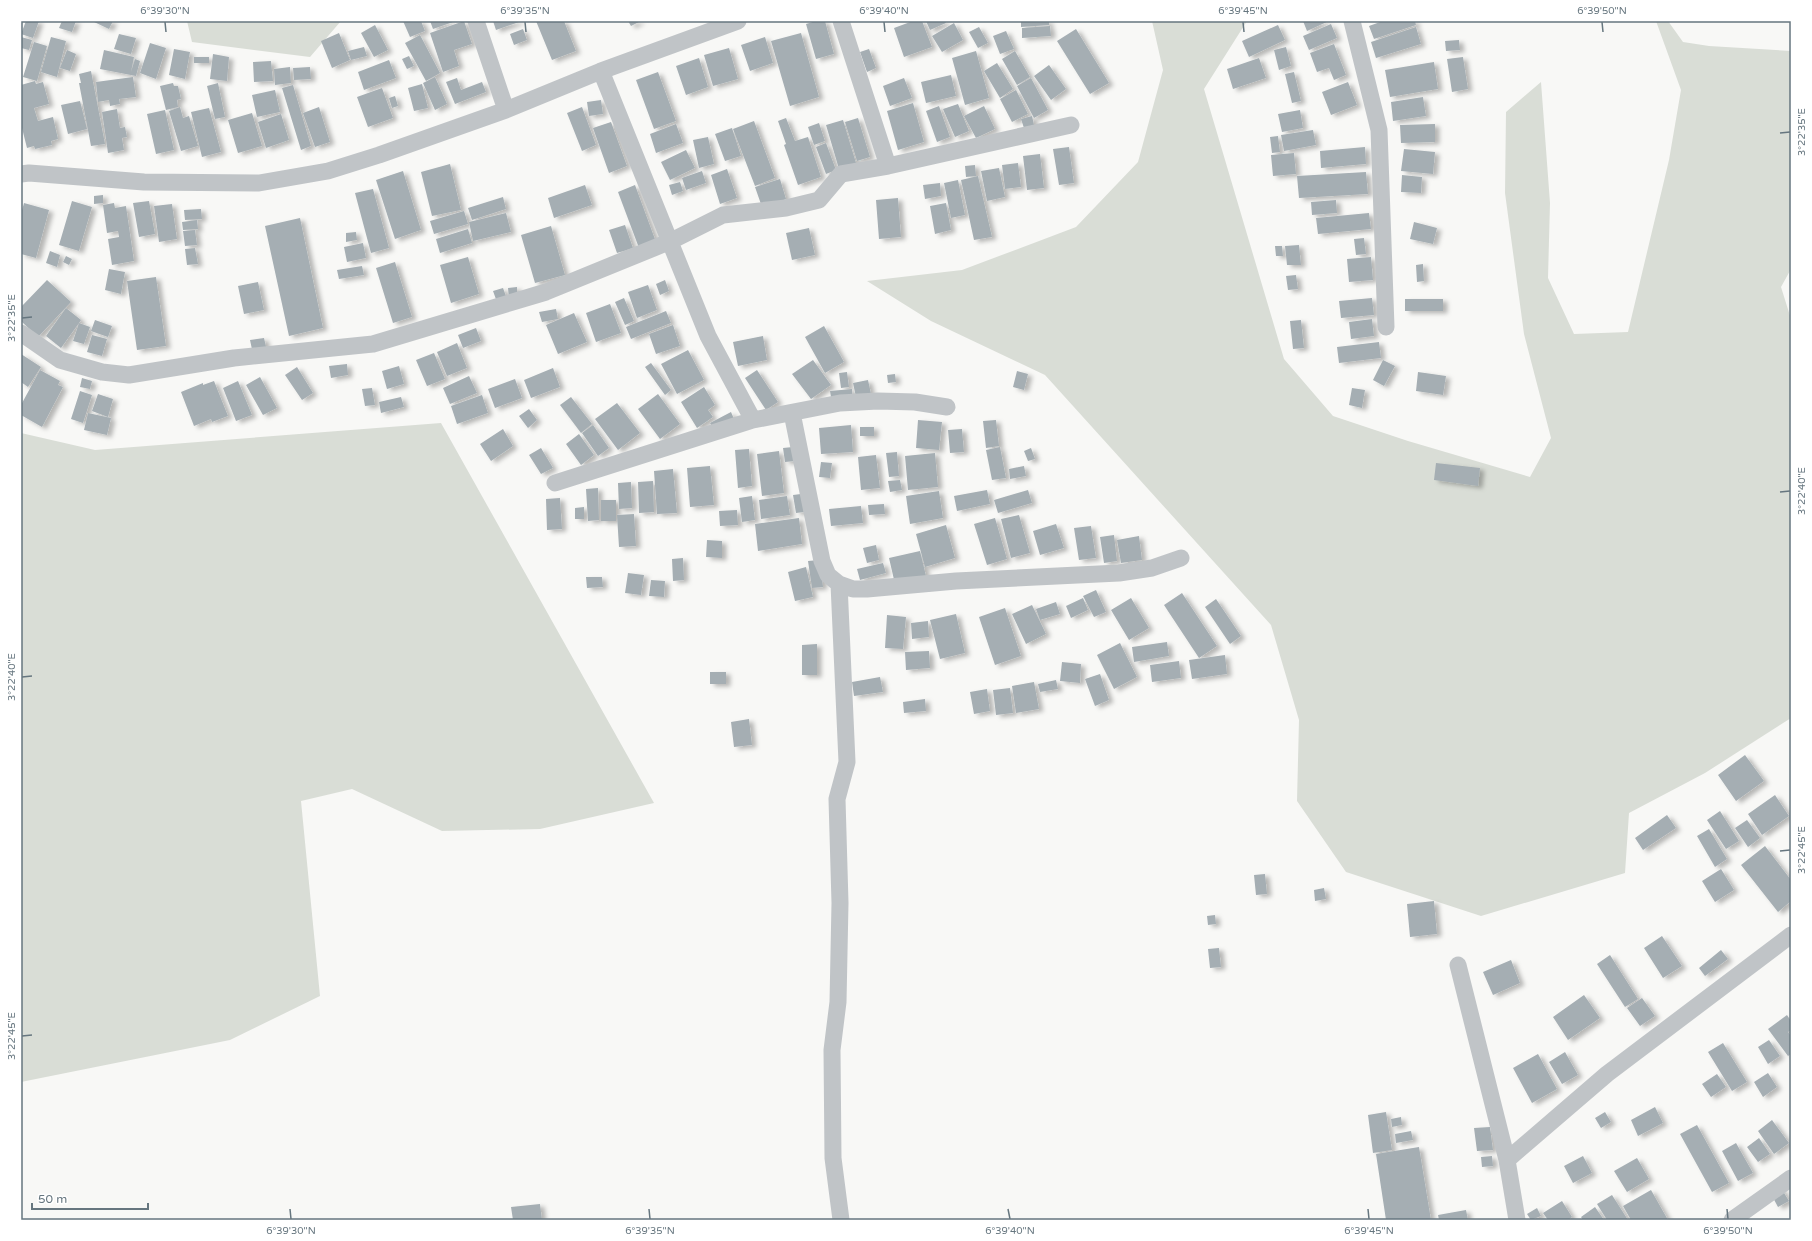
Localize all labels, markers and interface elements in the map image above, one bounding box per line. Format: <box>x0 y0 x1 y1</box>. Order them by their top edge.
text: 6°39'30"N <box>140 5 190 17</box>
text: 6°39'35"N <box>500 5 550 17</box>
text: 6°39'40"N <box>859 5 909 17</box>
text: 6°39'45"N <box>1218 5 1268 17</box>
text: 6°39'50"N <box>1577 5 1627 17</box>
text: 3°22'35"E <box>1796 108 1808 156</box>
text: 3°22'35"E <box>6 294 18 342</box>
text: 3°22'40"E <box>1796 467 1808 515</box>
text: 3°22'40"E <box>6 653 18 701</box>
text: 3°22'45"E <box>1796 826 1808 874</box>
text: 3°22'45"E <box>6 1012 18 1060</box>
scale bar <box>32 1185 148 1211</box>
text: 50 m <box>38 1192 67 1206</box>
text: 6°39'30"N <box>266 1225 316 1237</box>
text: 6°39'35"N <box>625 1225 675 1237</box>
text: 6°39'40"N <box>985 1225 1035 1237</box>
text: 6°39'45"N <box>1344 1225 1394 1237</box>
text: 6°39'50"N <box>1703 1225 1753 1237</box>

